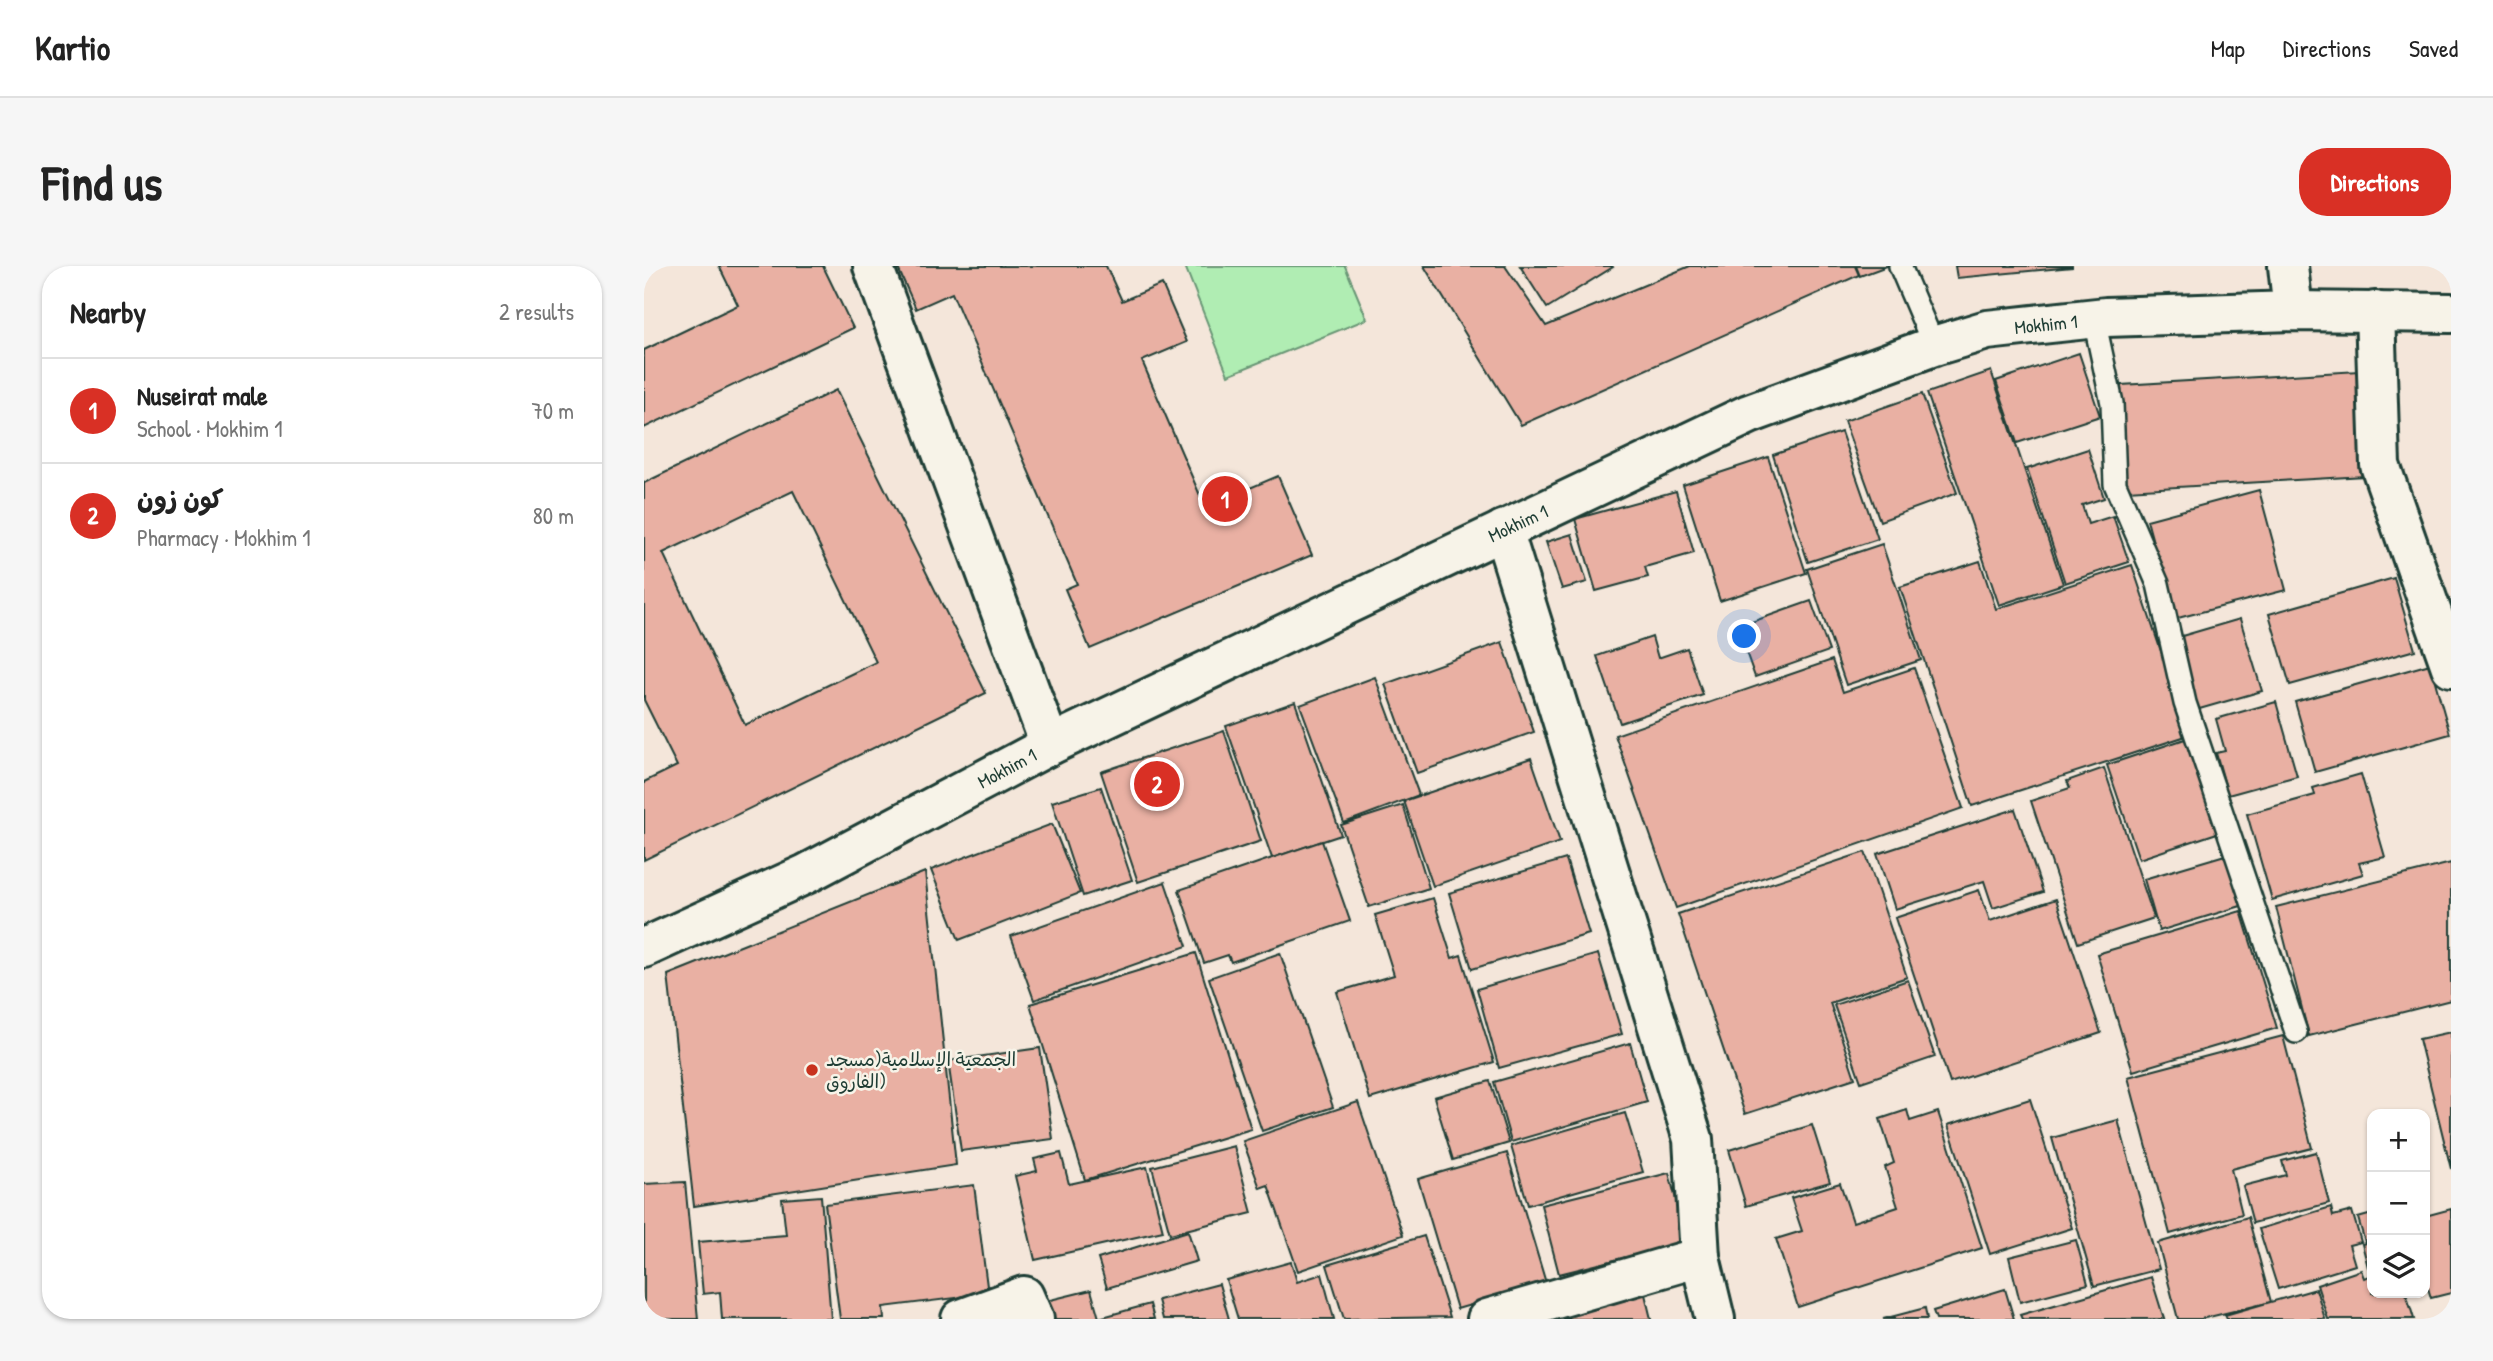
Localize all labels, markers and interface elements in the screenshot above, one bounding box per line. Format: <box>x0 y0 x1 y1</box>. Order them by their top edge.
text: Kartio <box>35 26 110 70</box>
text: Map <box>2211 32 2245 64</box>
text: Directions <box>2283 32 2371 64</box>
text: Saved <box>2409 32 2458 64</box>
button: Directions <box>2299 148 2451 216</box>
text: Find us <box>42 149 162 215</box>
text: Nearby <box>70 292 146 332</box>
text: 2 results <box>499 296 574 327</box>
street label: Mokhim 1 <box>2013 308 2079 340</box>
text: Nuseirat male <box>137 378 268 413</box>
text: 1 <box>89 395 97 426</box>
text: 70 m <box>531 395 574 426</box>
text: School · Mokhim 1 <box>137 413 283 444</box>
pin: 1 <box>1202 473 1248 525</box>
text: كون زون <box>137 481 223 516</box>
street label: Mokhim 1 <box>1484 498 1552 548</box>
text: 2 <box>88 500 98 531</box>
text: 80 m <box>533 500 574 531</box>
text: Pharmacy · Mokhim 1 <box>137 522 311 553</box>
your location <box>1727 619 1761 653</box>
street label: Mokhim 1 <box>973 742 1041 794</box>
pin: 2 <box>1134 758 1180 810</box>
place label: الجمعية الإسلامية(مسجد الفاروق) <box>826 1046 1016 1094</box>
marker: الجمعية الإسلامية(مسجد الفاروق) <box>804 1062 820 1078</box>
map controls <box>2367 1109 2430 1298</box>
button: + <box>2367 1109 2430 1172</box>
button: − <box>2367 1172 2430 1235</box>
button: layers <box>2367 1235 2430 1298</box>

